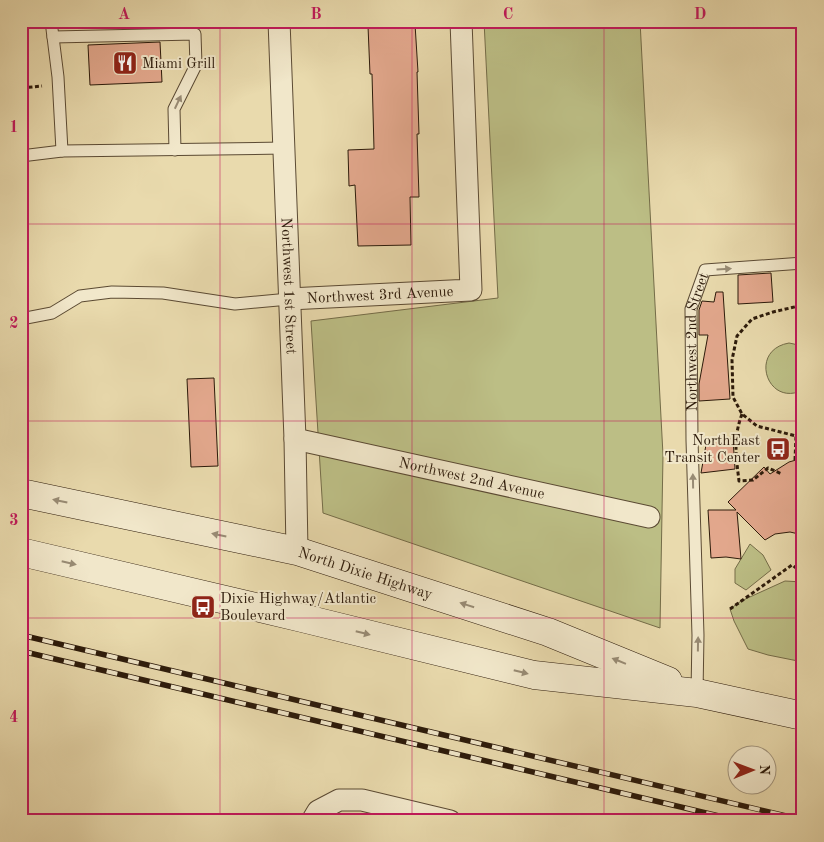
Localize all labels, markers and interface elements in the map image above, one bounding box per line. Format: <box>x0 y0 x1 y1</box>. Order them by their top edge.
text: A <box>118 7 130 23</box>
text: B <box>310 7 322 23</box>
text: C <box>503 7 513 23</box>
text: D <box>694 7 706 23</box>
restaurant icon: Miami Grill <box>112 50 138 76</box>
place label: Miami Grill <box>142 57 215 72</box>
one-way arrow <box>174 95 182 109</box>
text: 1 <box>9 120 19 136</box>
street label: Northwest 1st Street <box>278 217 298 355</box>
one-way arrow <box>716 265 732 273</box>
street label: Northwest 2nd Street <box>685 271 712 412</box>
street label: Northwest 3rd Avenue <box>306 285 454 307</box>
text: 2 <box>9 316 19 332</box>
place label: NorthEast Transit Center <box>664 434 760 466</box>
bus stop icon: NorthEast Transit Center <box>765 436 791 462</box>
street label: Northwest 2nd Avenue <box>397 456 546 503</box>
one-way arrow <box>688 473 696 489</box>
one-way arrow <box>52 497 68 505</box>
text: 3 <box>9 513 19 529</box>
one-way arrow <box>211 530 227 538</box>
street label: North Dixie Highway <box>296 546 434 603</box>
one-way arrow <box>61 559 76 567</box>
place label: Dixie Highway/Atlantic Boulevard <box>220 592 376 624</box>
bus stop icon: Dixie Highway/Atlantic Boulevard <box>190 594 216 620</box>
one-way arrow <box>459 601 474 609</box>
one-way arrow <box>355 629 370 637</box>
one-way arrow <box>694 636 702 652</box>
one-way arrow <box>611 657 626 665</box>
one-way arrow <box>513 668 528 676</box>
text: 4 <box>9 710 19 726</box>
north arrow <box>726 744 776 794</box>
text: N <box>757 764 771 776</box>

